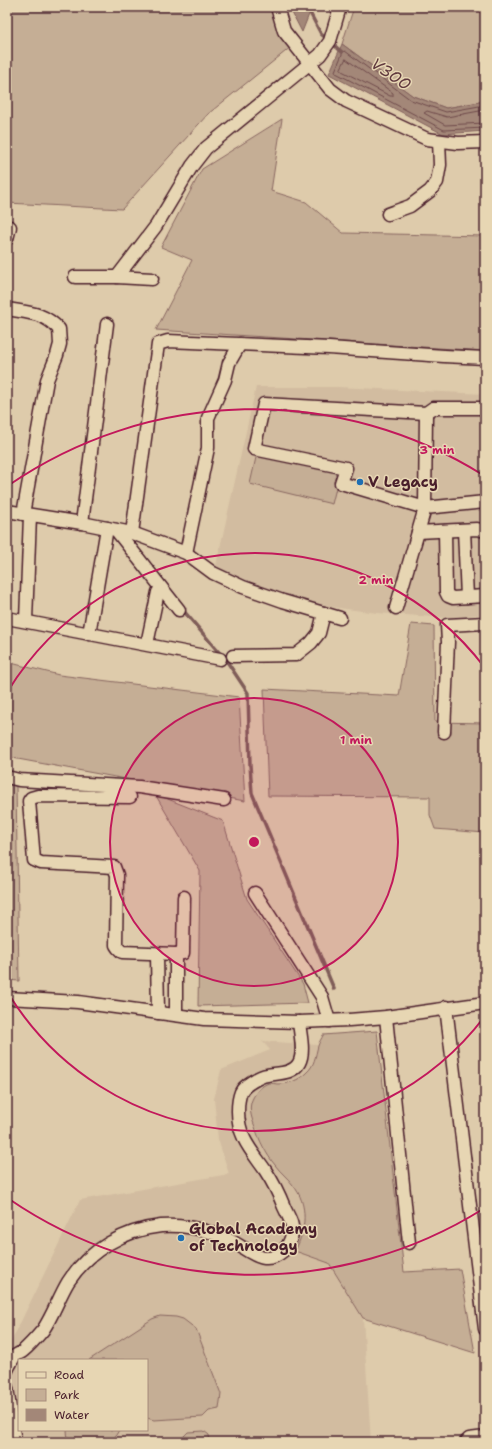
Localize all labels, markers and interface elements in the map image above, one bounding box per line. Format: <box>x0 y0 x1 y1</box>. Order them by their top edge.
water label: V300 <box>367 53 415 95</box>
text: 3 min <box>420 442 455 458</box>
place label: V Legacy <box>368 472 438 492</box>
marker: V Legacy <box>355 477 365 487</box>
text: 2 min <box>359 572 394 588</box>
text: 1 min <box>340 732 372 748</box>
centre of rings <box>247 835 261 849</box>
place label: Global Academy of Technology <box>189 1219 317 1256</box>
marker: Global Academy of Technology <box>176 1233 186 1243</box>
legend <box>18 1359 148 1431</box>
text: Road <box>54 1367 85 1383</box>
text: Park <box>54 1387 80 1403</box>
text: Water <box>54 1407 90 1423</box>

